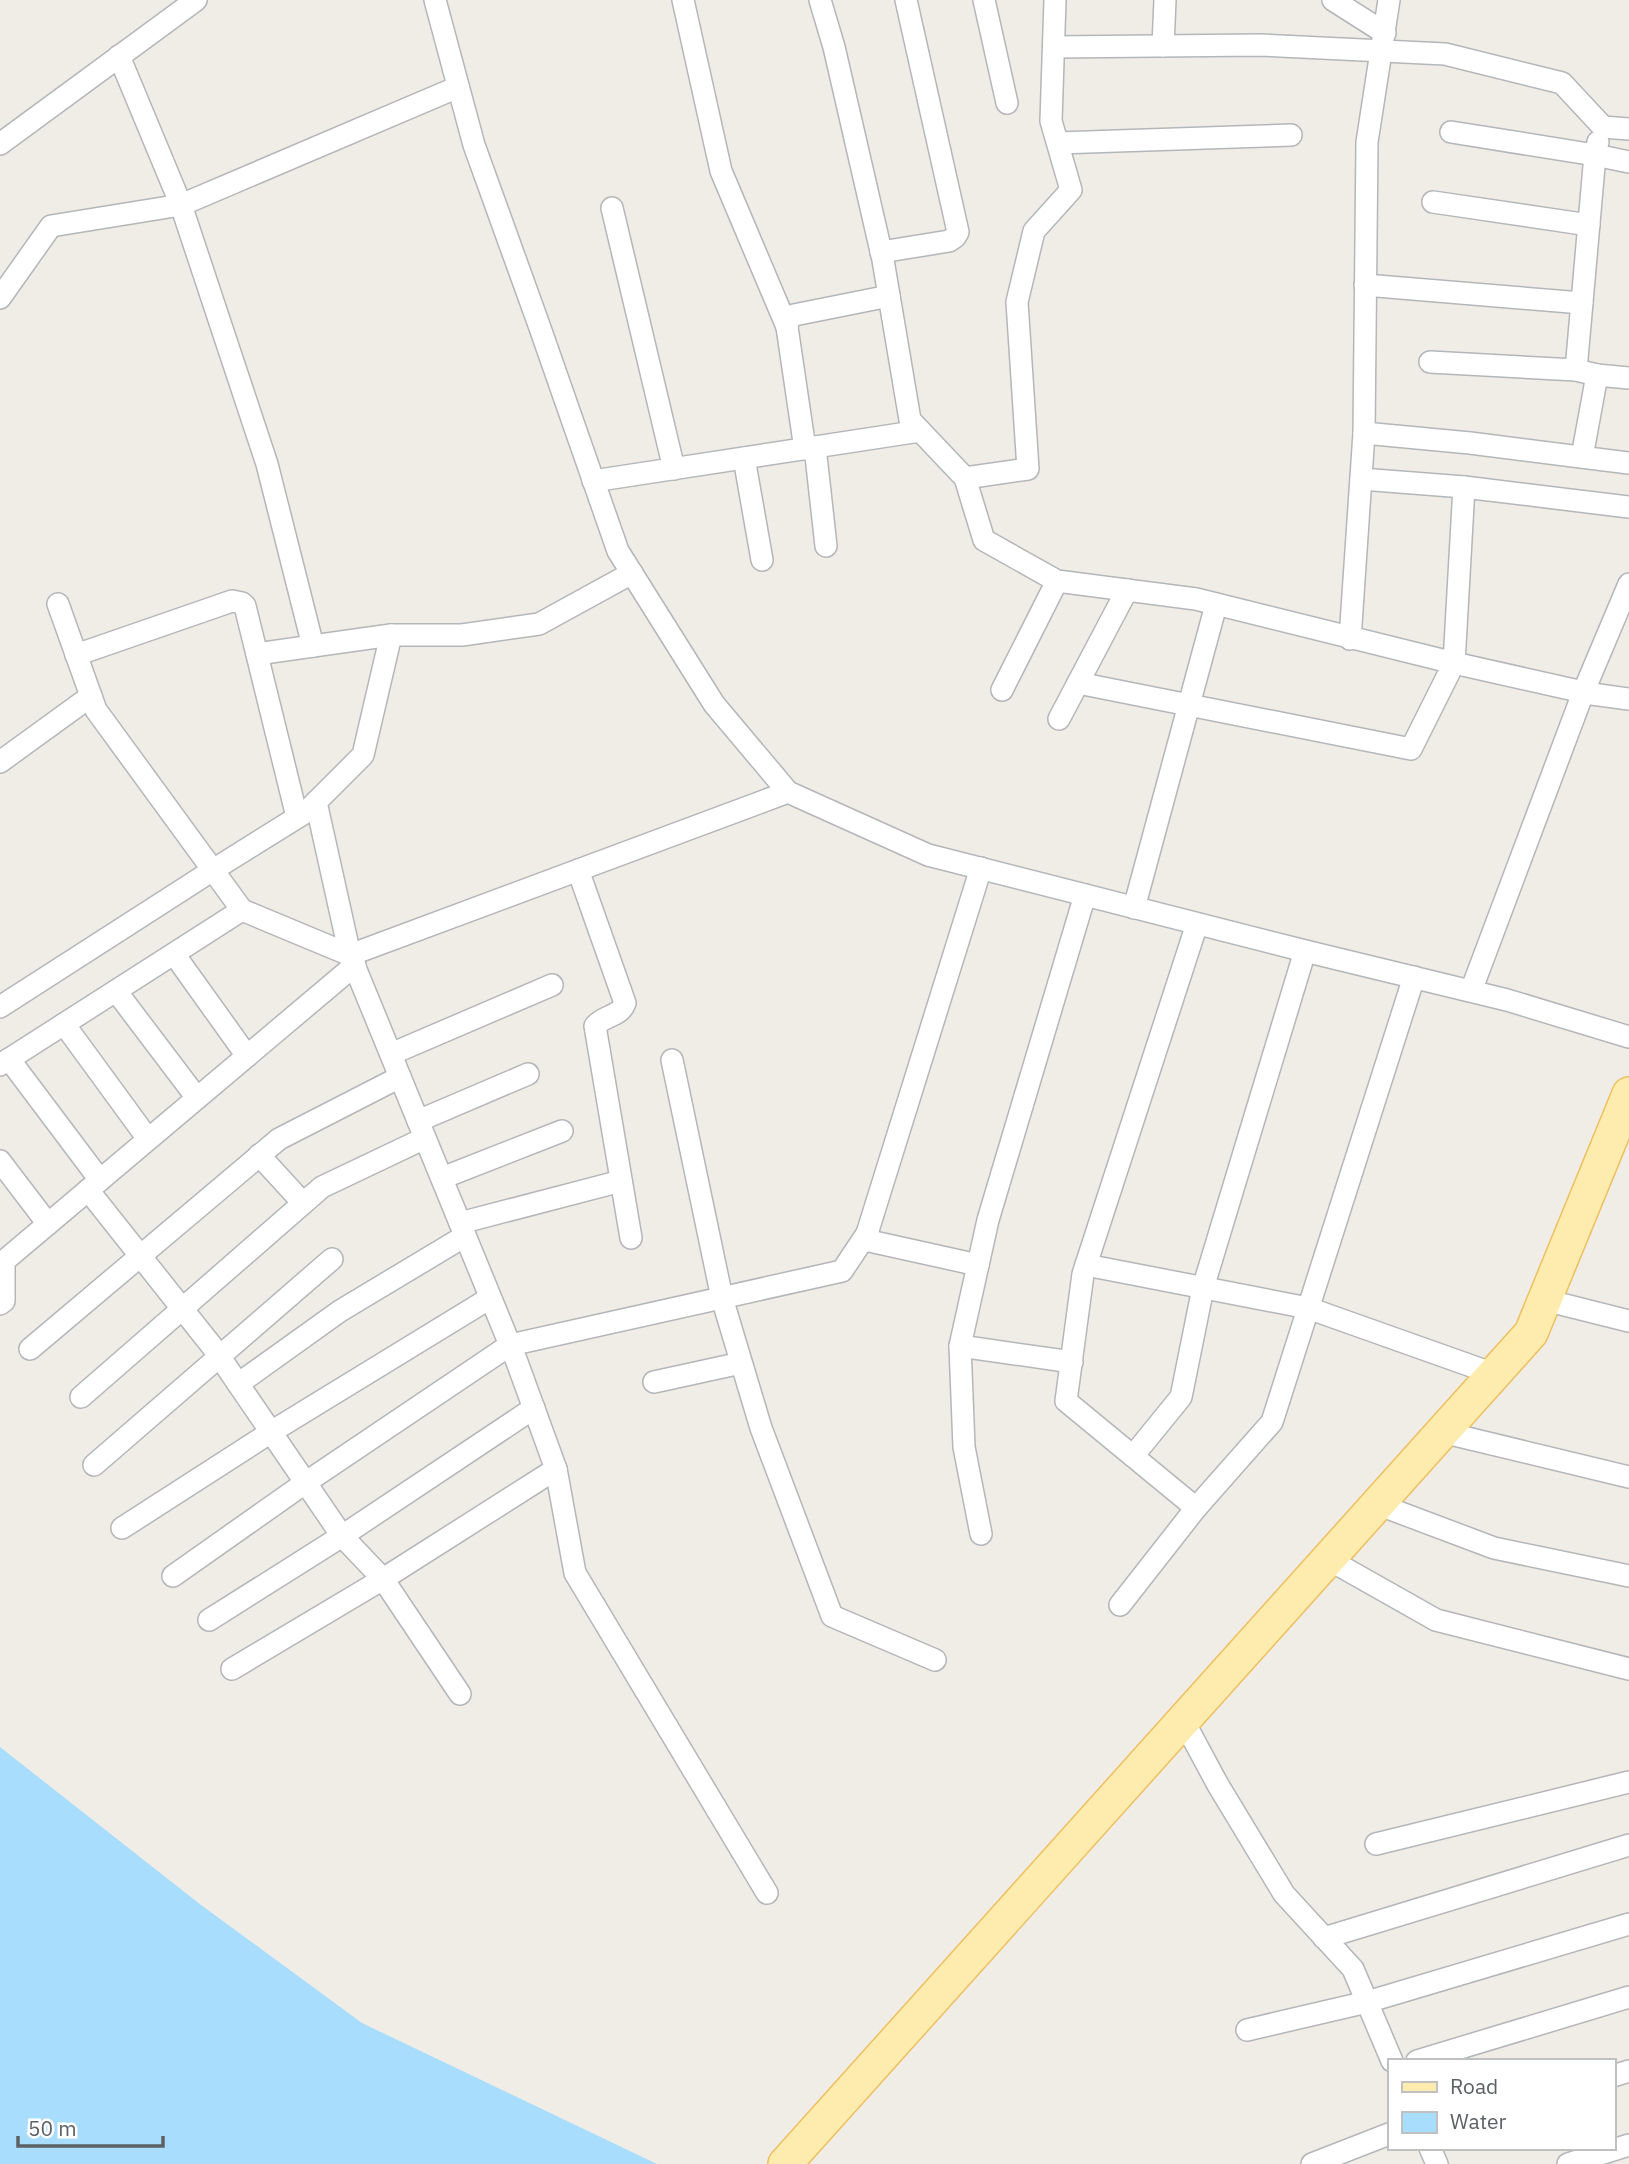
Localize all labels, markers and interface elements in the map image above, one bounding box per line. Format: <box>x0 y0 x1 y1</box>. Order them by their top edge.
legend <box>1388 2059 1615 2150</box>
text: Road <box>1450 2072 1498 2100</box>
scale bar <box>18 2104 163 2148</box>
text: Water <box>1450 2107 1507 2135</box>
text: 50 m <box>28 2114 77 2142</box>

